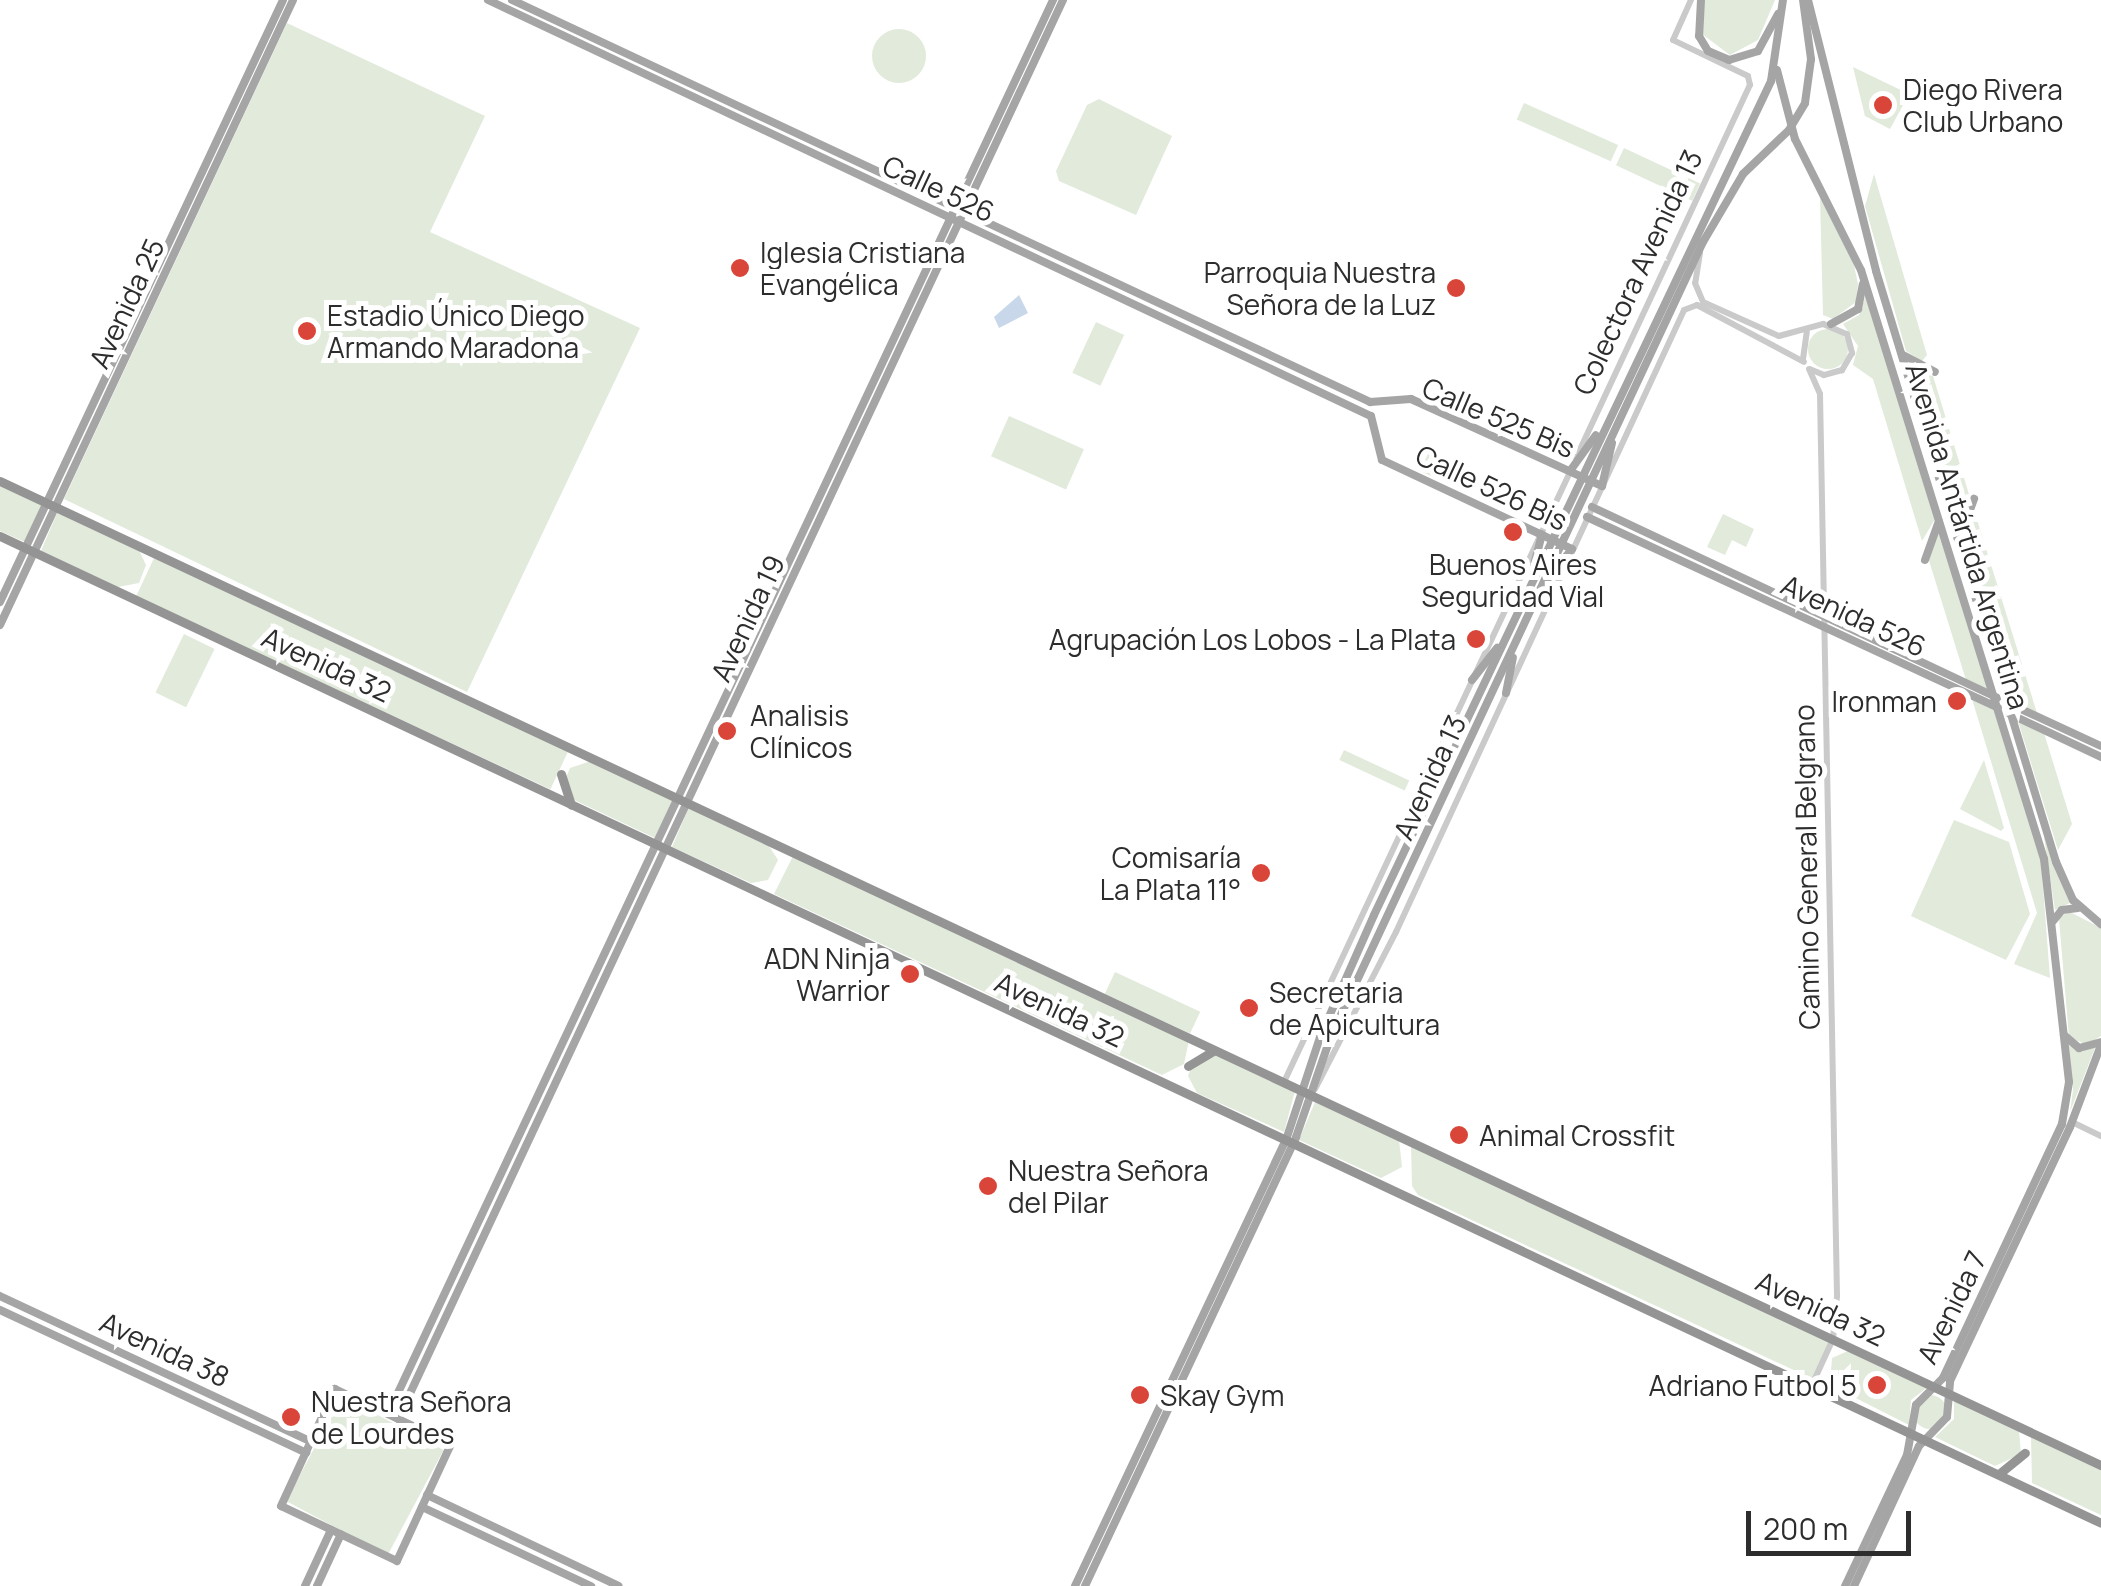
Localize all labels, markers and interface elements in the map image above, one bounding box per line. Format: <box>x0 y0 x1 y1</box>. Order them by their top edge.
place label: Diego Rivera Club Urbano <box>1903 72 2063 138</box>
marker: Diego Rivera Club Urbano <box>1872 94 1894 116</box>
street label: Colectora Avenida 13 <box>1565 144 1709 400</box>
street label: Calle 526 <box>878 148 1000 228</box>
street label: Avenida 25 <box>81 233 171 373</box>
place label: Iglesia Cristiana Evangélica <box>760 235 965 301</box>
place label: Parroquia Nuestra Señora de la Luz <box>1204 255 1436 321</box>
marker: Iglesia Cristiana Evangélica <box>729 257 751 279</box>
marker: Parroquia Nuestra Señora de la Luz <box>1445 277 1467 299</box>
place label: Estadio Único Diego Armando Maradona <box>327 298 585 364</box>
marker: Estadio Único Diego Armando Maradona <box>296 320 318 342</box>
street label: Avenida Antártida Argentina <box>1899 359 2037 713</box>
street label: Calle 525 Bis <box>1418 370 1580 464</box>
street label: Calle 526 Bis <box>1411 437 1573 537</box>
marker: Buenos Aires Seguridad Vial <box>1502 521 1524 543</box>
place label: Buenos Aires Seguridad Vial <box>1422 547 1604 613</box>
street label: Avenida 19 <box>703 550 791 686</box>
street label: Avenida 526 <box>1776 567 1932 663</box>
street label: Avenida 32 <box>257 619 397 709</box>
place label: Agrupación Los Lobos - La Plata <box>1049 622 1456 656</box>
marker: Agrupación Los Lobos - La Plata <box>1465 628 1487 650</box>
place label: Ironman <box>1832 684 1937 718</box>
marker: Ironman <box>1946 690 1968 712</box>
place label: Analisis Clínicos <box>750 698 852 764</box>
street label: Camino General Belgrano <box>1786 704 1826 1030</box>
street label: Avenida 13 <box>1386 709 1472 845</box>
marker: Analisis Clínicos <box>714 718 740 744</box>
place label: Comisaría La Plata 11° <box>1100 840 1241 906</box>
marker: Comisaría La Plata 11° <box>1250 862 1272 884</box>
place label: ADN Ninja Warrior <box>764 941 890 1007</box>
marker: ADN Ninja Warrior <box>899 963 921 985</box>
street label: Avenida 32 <box>990 964 1130 1054</box>
place label: Secretaria de Apicultura <box>1269 975 1440 1041</box>
marker: Secretaria de Apicultura <box>1238 997 1260 1019</box>
place label: Animal Crossfit <box>1479 1118 1675 1152</box>
marker: Animal Crossfit <box>1448 1124 1470 1146</box>
place label: Nuestra Señora del Pilar <box>1008 1153 1209 1219</box>
marker: Nuestra Señora del Pilar <box>977 1175 999 1197</box>
street label: Avenida 7 <box>1909 1245 1993 1369</box>
street label: Avenida 32 <box>1751 1263 1891 1353</box>
street label: Avenida 38 <box>95 1304 235 1394</box>
place label: Adriano Futbol 5 <box>1648 1368 1857 1402</box>
marker: Adriano Futbol 5 <box>1866 1374 1888 1396</box>
place label: Skay Gym <box>1160 1378 1284 1412</box>
place label: Nuestra Señora de Lourdes <box>311 1384 512 1450</box>
marker: Skay Gym <box>1129 1384 1151 1406</box>
marker: Nuestra Señora de Lourdes <box>280 1406 302 1428</box>
scale bar <box>1751 1491 1916 1553</box>
text: 200 m <box>1763 1508 1848 1549</box>

